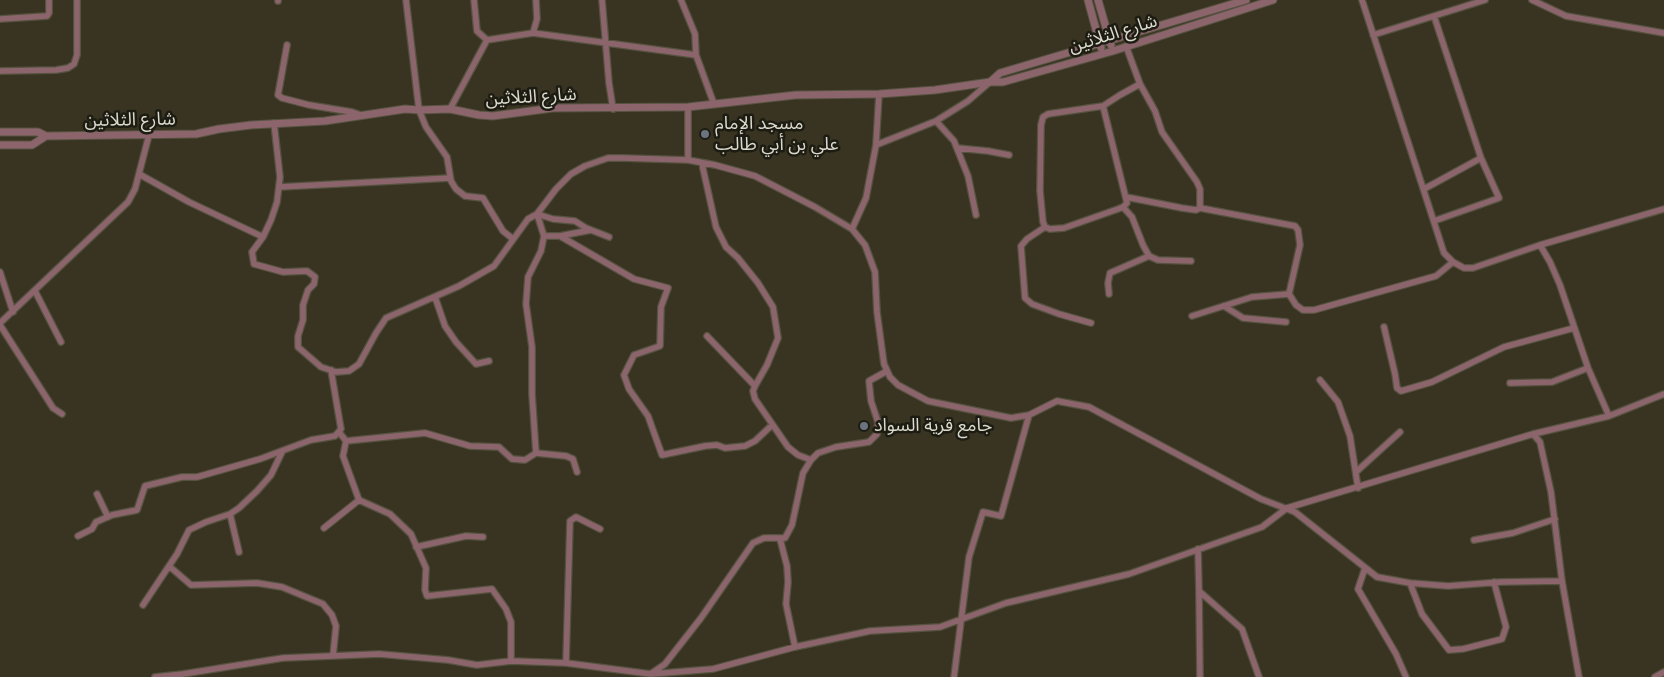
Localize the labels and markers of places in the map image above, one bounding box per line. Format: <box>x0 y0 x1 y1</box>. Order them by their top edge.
place label: مسجد الإمام علي بن أبي طالب <box>715 113 838 156</box>
marker: مسجد الإمام علي بن أبي طالب <box>699 128 711 140</box>
place label: جامع قرية السواد <box>874 415 992 437</box>
marker: جامع قرية السواد <box>858 420 870 432</box>

